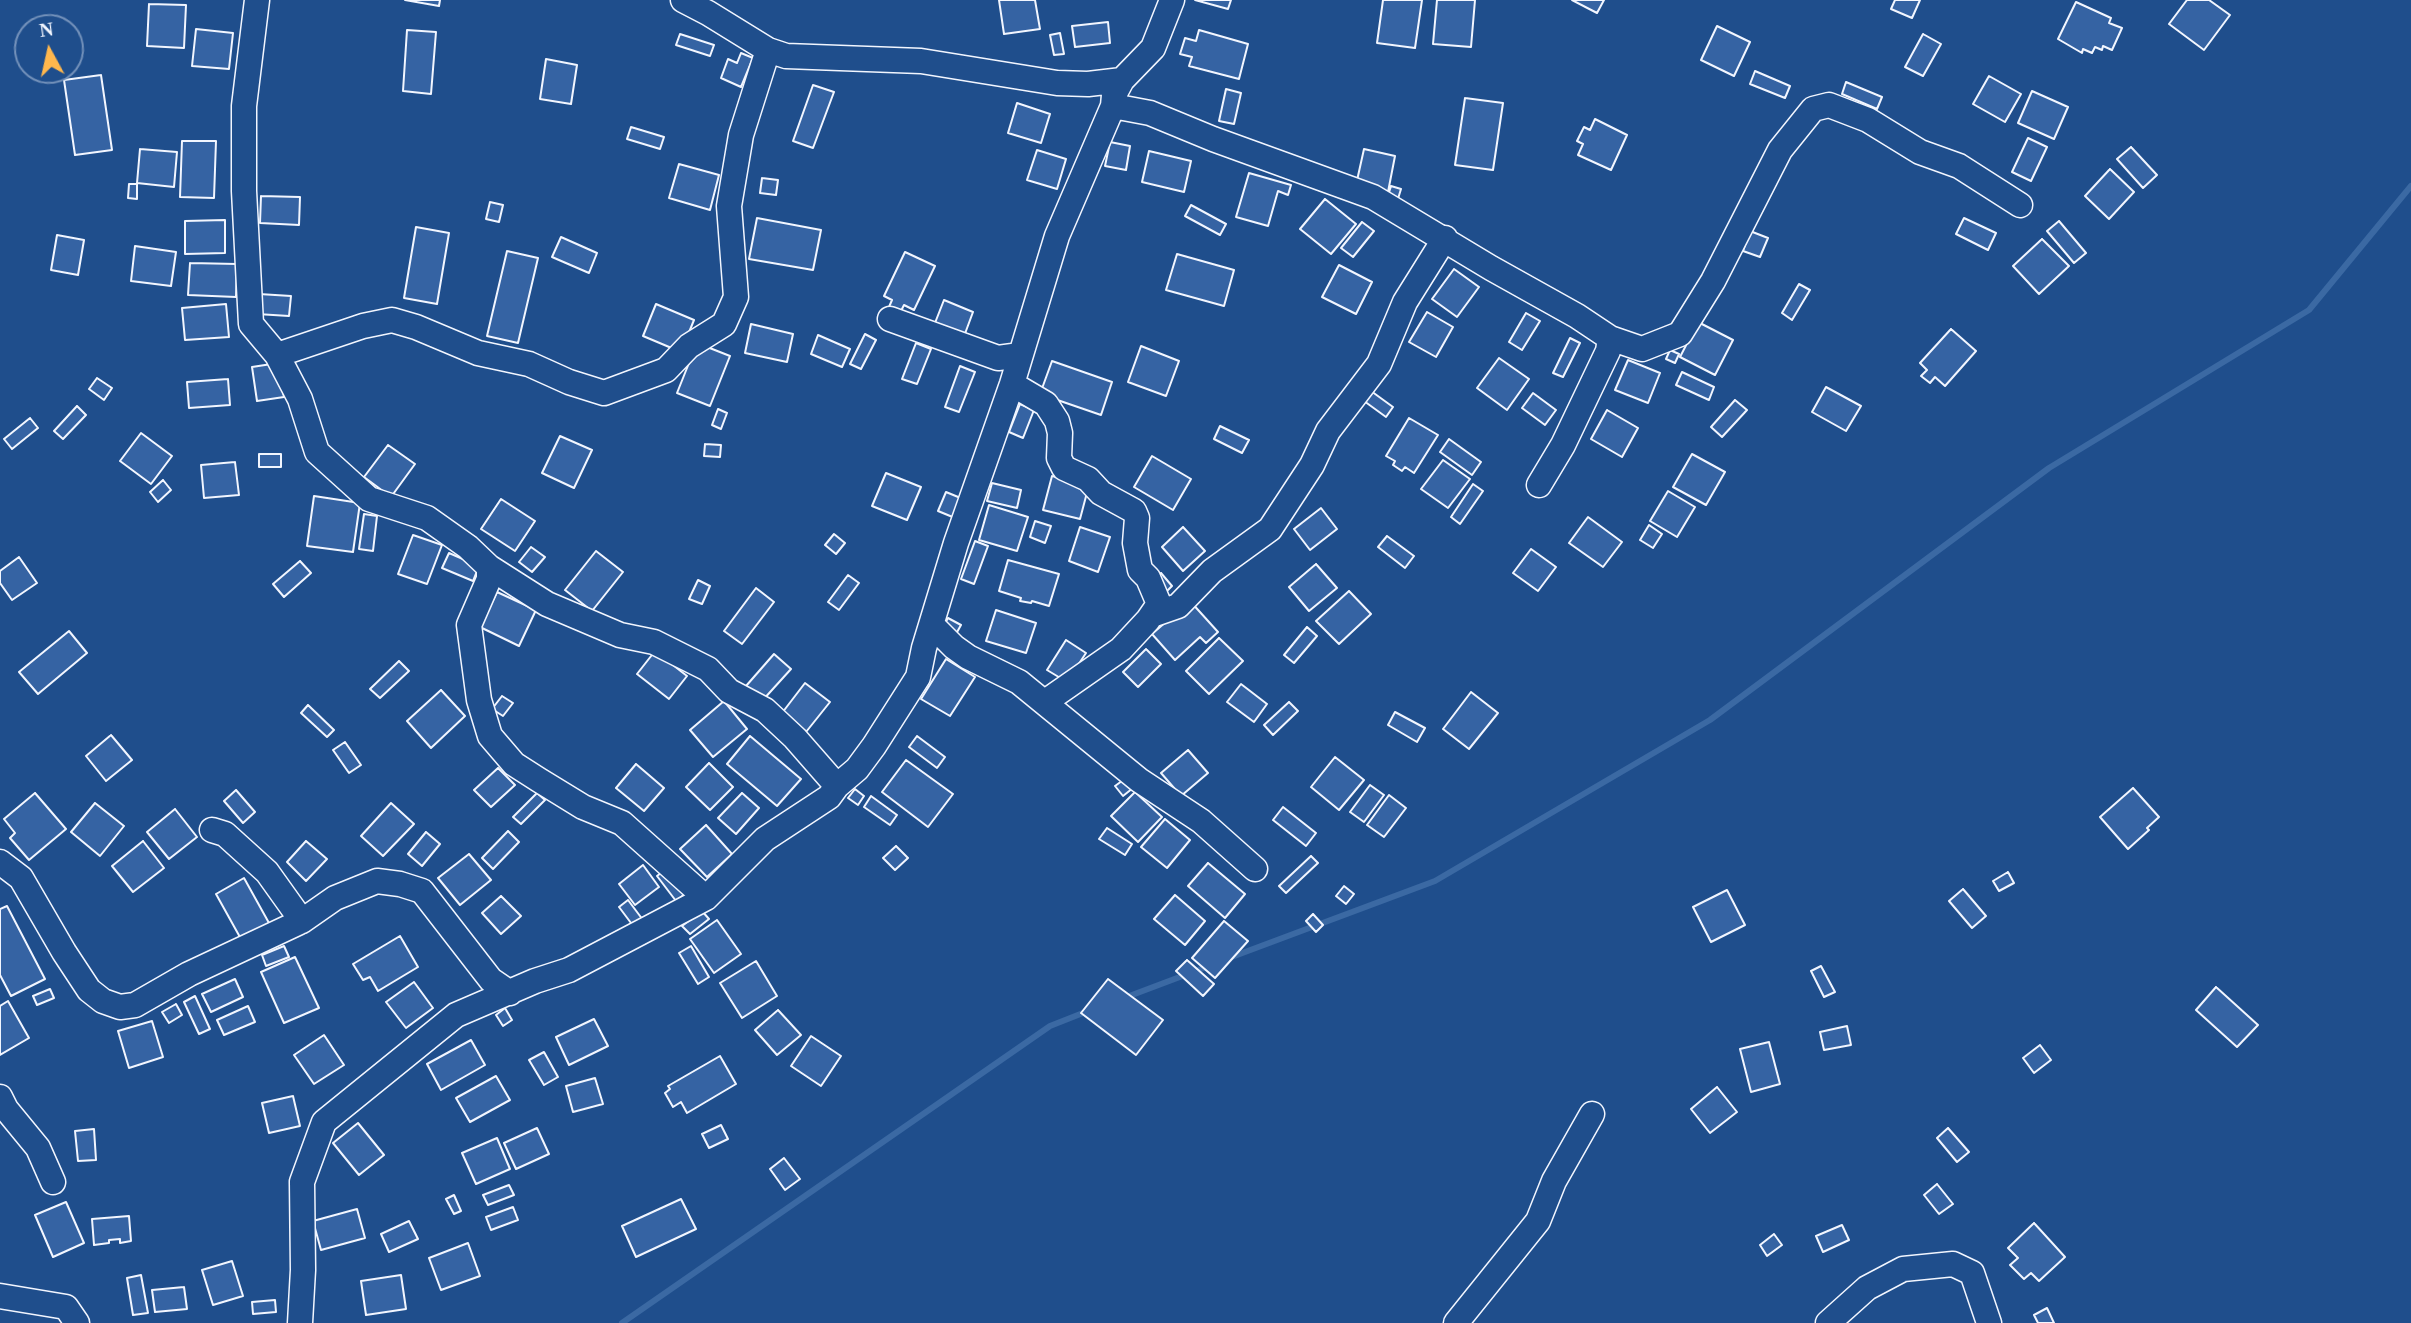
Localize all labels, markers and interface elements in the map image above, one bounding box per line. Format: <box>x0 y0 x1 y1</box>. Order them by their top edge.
north arrow <box>14 14 84 84</box>
text: N <box>38 18 55 41</box>

